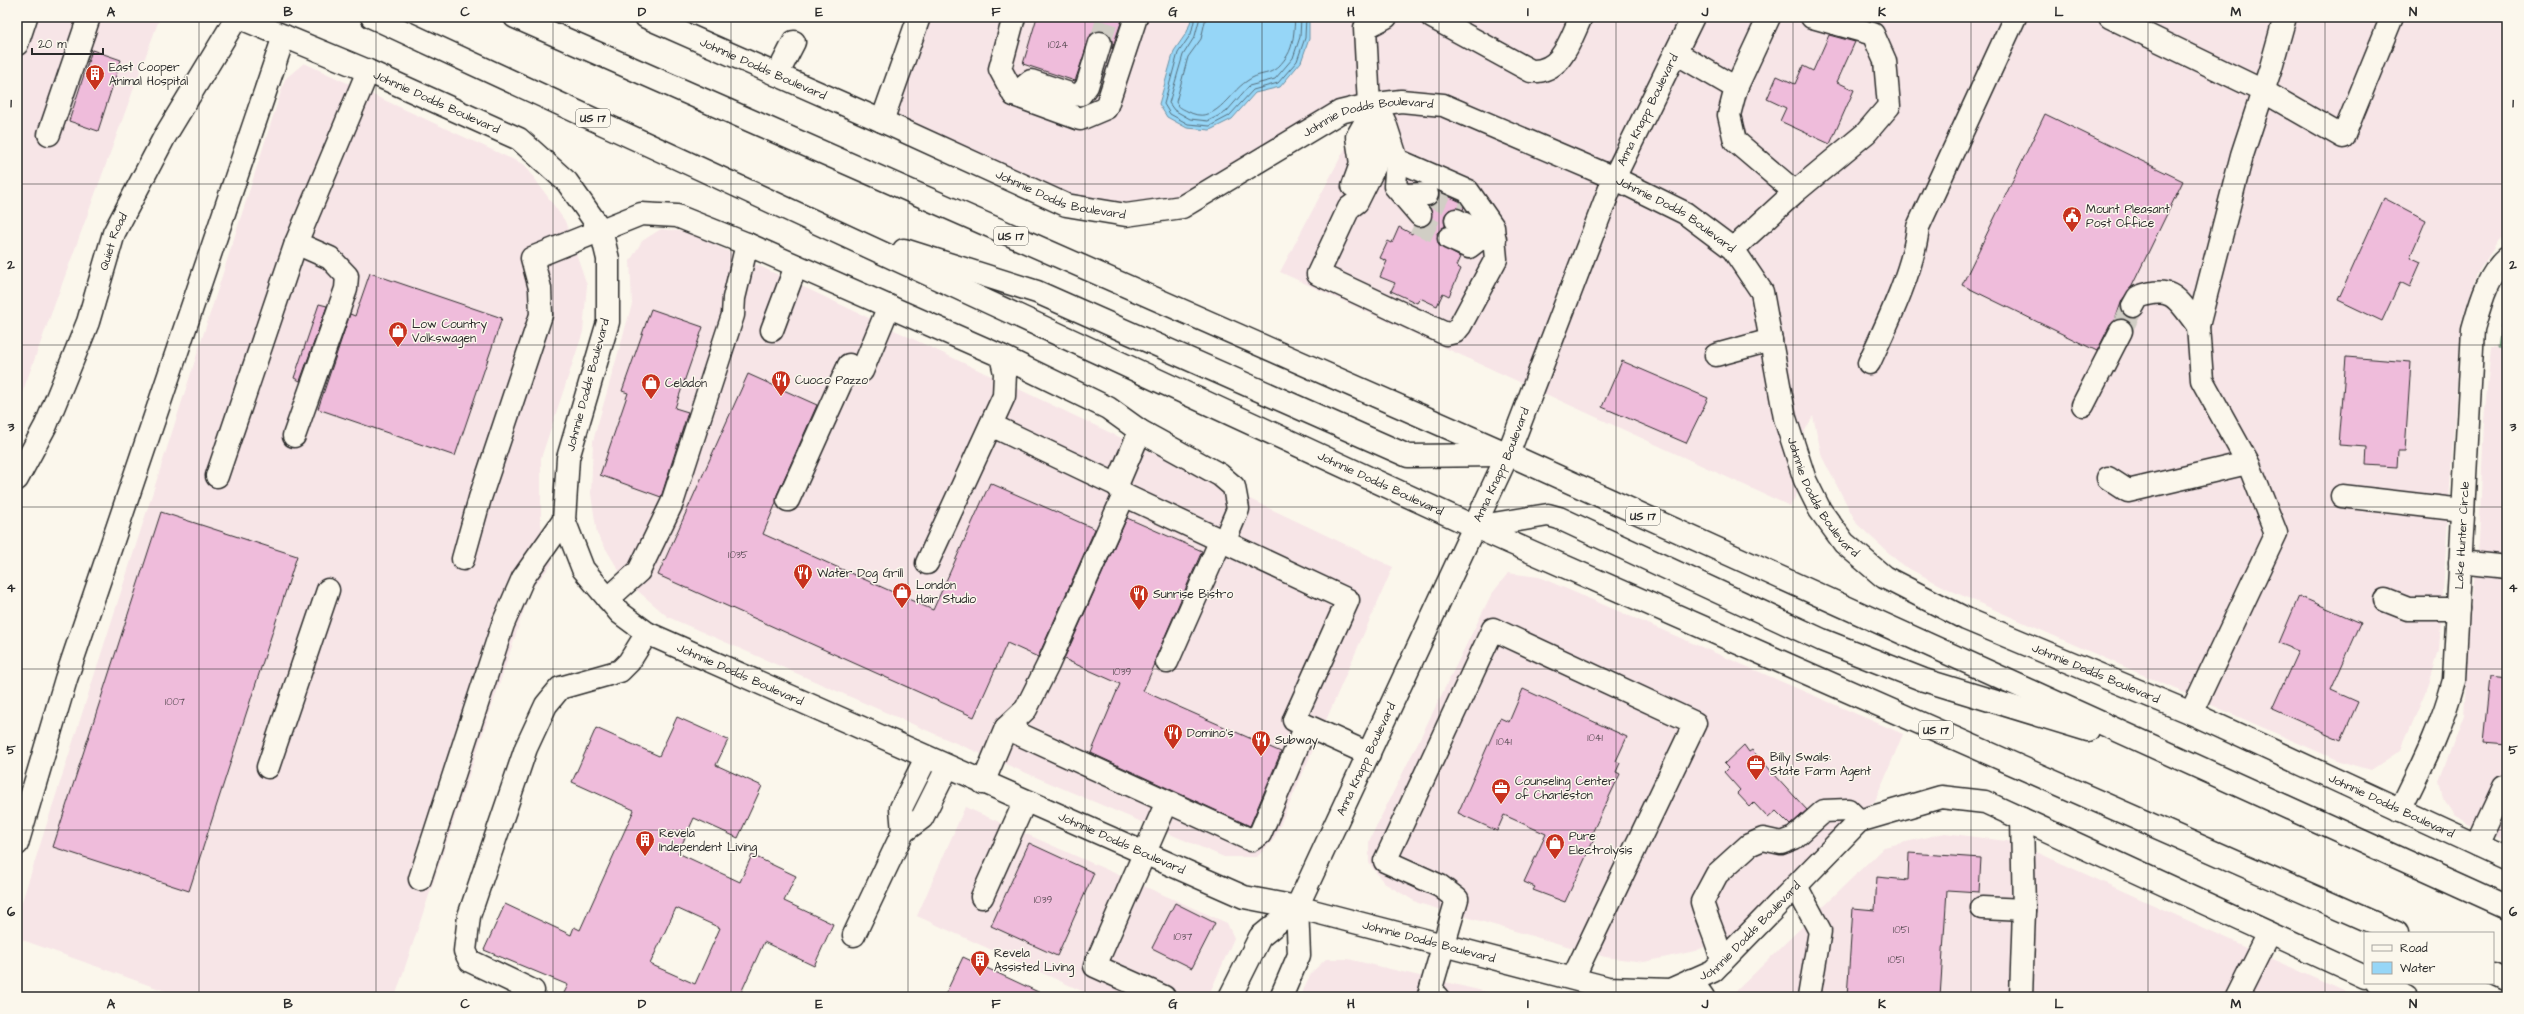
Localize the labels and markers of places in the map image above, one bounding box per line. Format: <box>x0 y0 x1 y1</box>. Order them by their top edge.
place label: East Cooper Animal Hospital <box>109 59 188 90</box>
building icon: East Cooper Animal Hospital <box>84 63 106 91</box>
place label: Mount Pleasant Post Office <box>2086 201 2170 232</box>
public building icon: Mount Pleasant Post Office <box>2061 205 2083 233</box>
place label: Low Country Volkswagen <box>412 316 487 348</box>
shop icon: Low Country Volkswagen <box>387 320 409 348</box>
restaurant icon: Cuoco Pazzo <box>770 369 792 397</box>
shop icon: Celadon <box>640 372 662 400</box>
place label: Cuoco Pazzo <box>795 372 868 389</box>
place label: Celadon <box>665 375 707 392</box>
restaurant icon: Water Dog Grill <box>792 562 814 590</box>
place label: Water Dog Grill <box>817 565 903 583</box>
place label: London Hair Studio <box>916 577 976 608</box>
shop icon: London Hair Studio <box>891 581 913 609</box>
restaurant icon: Sunrise Bistro <box>1128 583 1150 611</box>
place label: Sunrise Bistro <box>1153 586 1233 603</box>
restaurant icon: Domino's <box>1162 722 1184 750</box>
place label: Domino's <box>1187 725 1233 742</box>
restaurant icon: Subway <box>1250 729 1272 757</box>
place label: Subway <box>1275 732 1318 750</box>
place label: Billy Swails: State Farm Agent <box>1770 749 1871 781</box>
office icon: Billy Swails: State Farm Agent <box>1745 753 1767 781</box>
place label: Counseling Center of Charleston <box>1515 773 1615 804</box>
office icon: Counseling Center of Charleston <box>1490 777 1512 805</box>
place label: Revela Independent Living <box>659 825 757 857</box>
place label: Pure Electrolysis <box>1569 828 1633 860</box>
building icon: Revela Independent Living <box>634 829 656 857</box>
shop icon: Pure Electrolysis <box>1544 832 1566 860</box>
place label: Revela Assisted Living <box>994 945 1074 977</box>
building icon: Revela Assisted Living <box>969 949 991 977</box>

